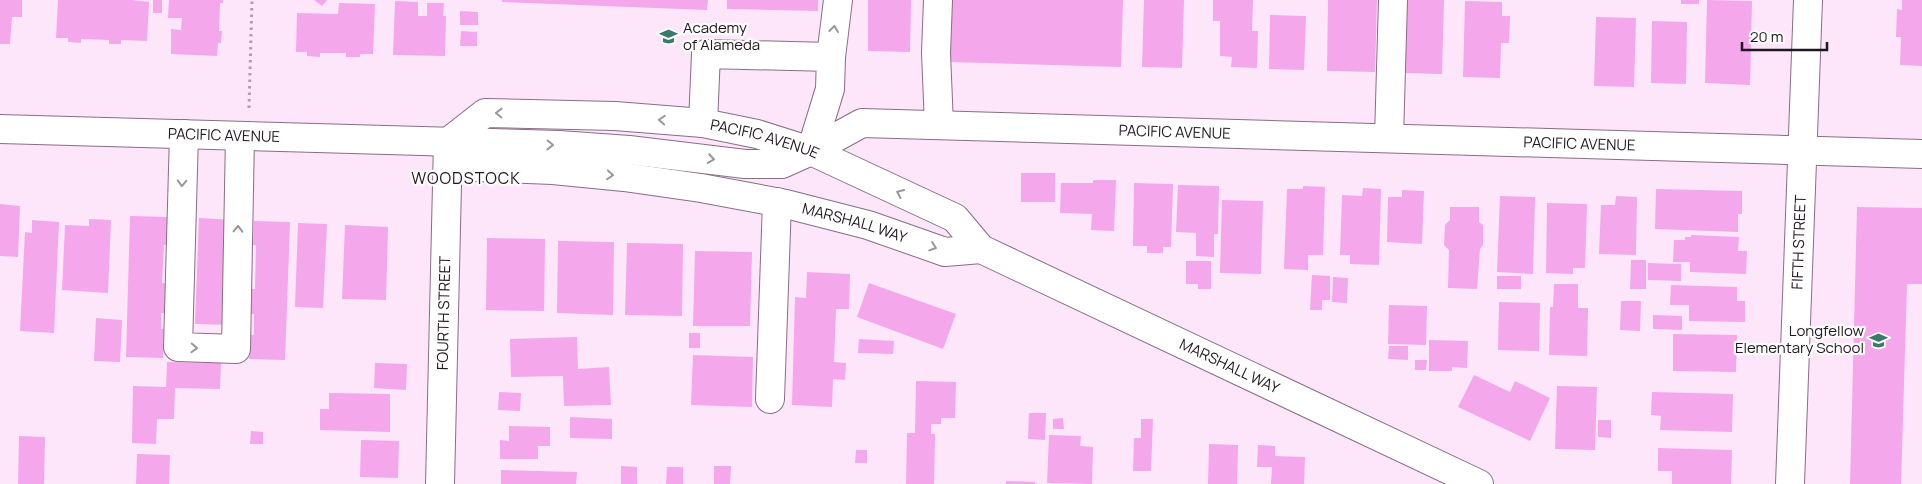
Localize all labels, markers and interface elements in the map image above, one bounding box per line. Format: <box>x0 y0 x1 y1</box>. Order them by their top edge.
place label: Academy of Alameda <box>683 17 760 55</box>
scale bar <box>1742 20 1827 52</box>
one-way arrow <box>828 24 839 32</box>
text: 20 m <box>1750 26 1783 47</box>
school or university icon: Academy of Alameda <box>659 27 679 47</box>
one-way arrow <box>495 108 503 119</box>
one-way arrow <box>657 114 665 125</box>
street label: PACIFIC AVENUE <box>709 114 823 163</box>
street label: PACIFIC AVENUE <box>1118 120 1231 144</box>
street label: PACIFIC AVENUE <box>168 123 280 147</box>
street label: PACIFIC AVENUE <box>1523 131 1636 156</box>
one-way arrow <box>546 140 554 150</box>
one-way arrow <box>708 153 716 164</box>
district label: WOODSTOCK <box>411 167 521 189</box>
one-way arrow <box>606 170 614 181</box>
one-way arrow <box>177 180 187 187</box>
one-way arrow <box>896 188 905 199</box>
street label: FIFTH STREET <box>1786 194 1811 290</box>
street label: MARSHALL WAY <box>800 198 910 248</box>
one-way arrow <box>233 225 243 232</box>
one-way arrow <box>928 242 937 252</box>
street label: FOURTH STREET <box>432 256 455 370</box>
place label: Longfellow Elementary School <box>1735 320 1864 358</box>
school or university icon: Longfellow Elementary School <box>1868 330 1888 350</box>
street label: MARSHALL WAY <box>1176 333 1284 399</box>
one-way arrow <box>190 343 198 353</box>

